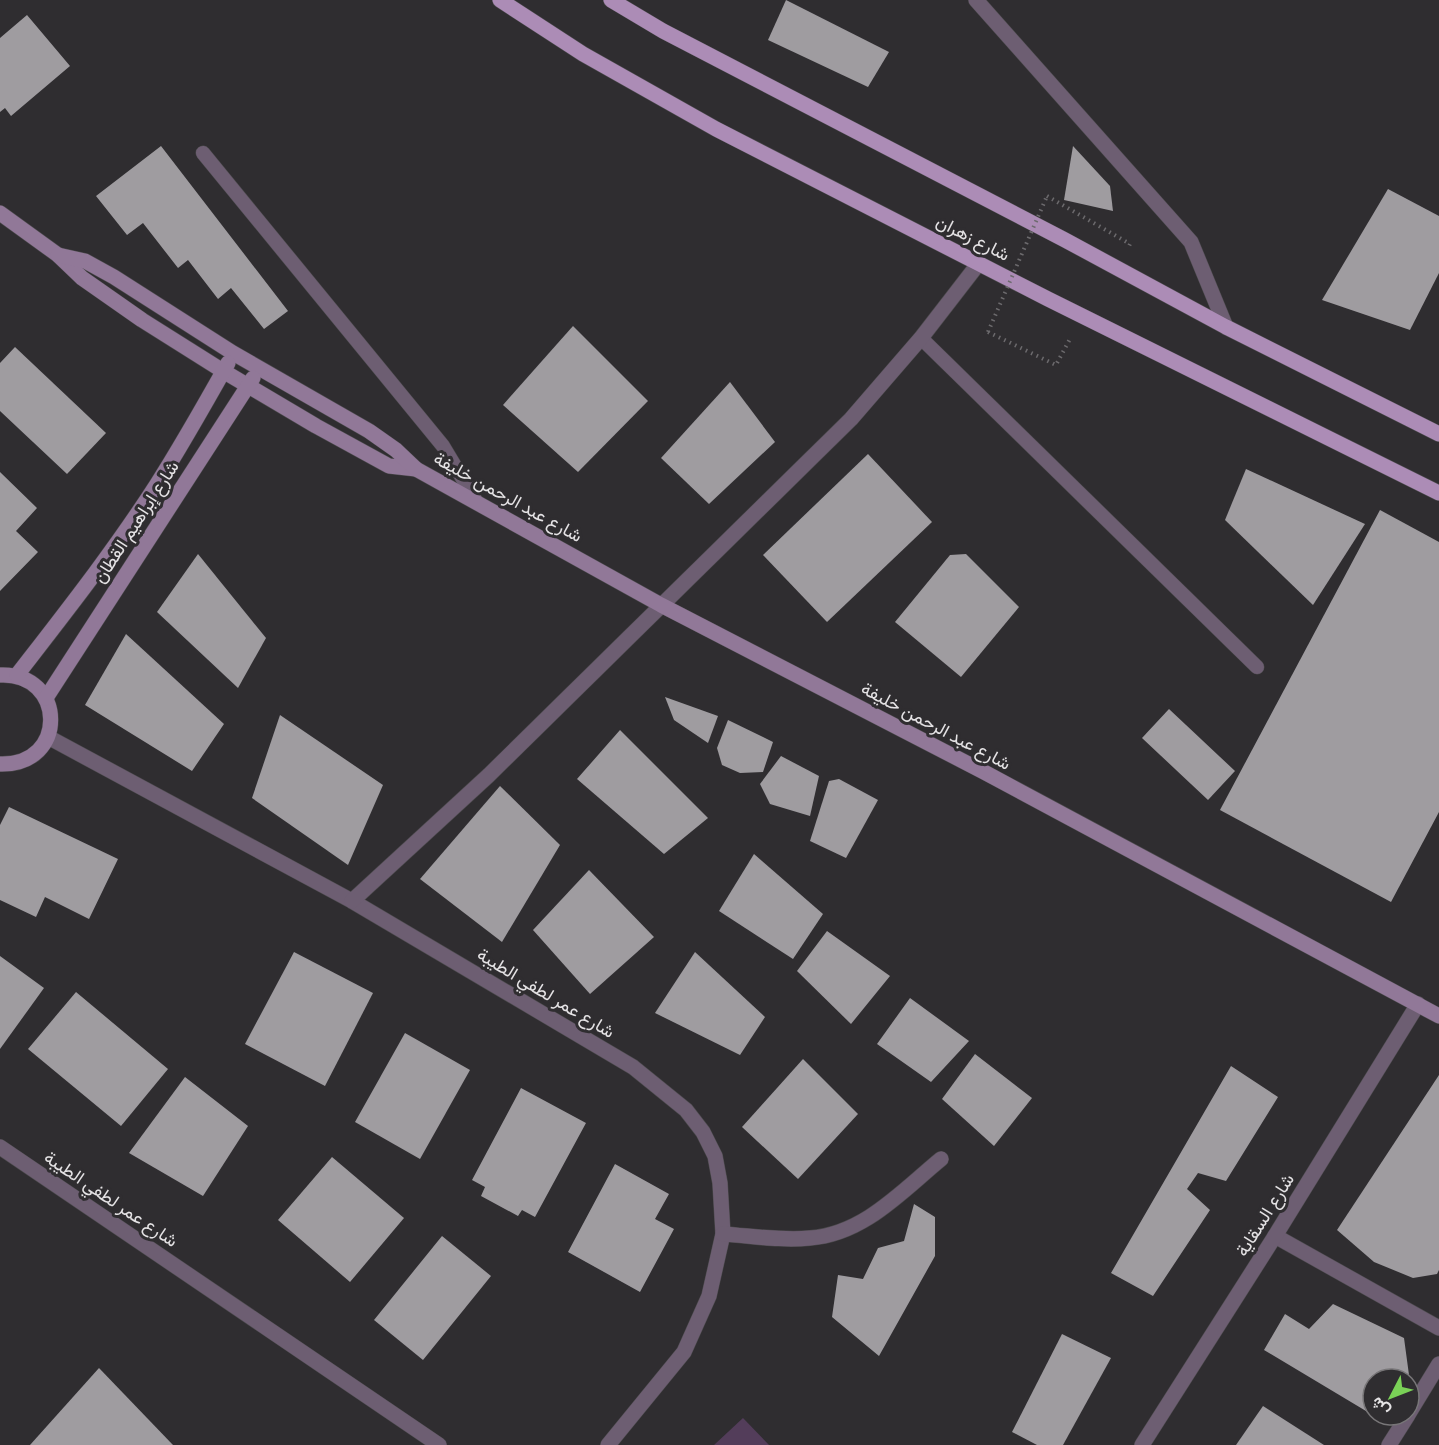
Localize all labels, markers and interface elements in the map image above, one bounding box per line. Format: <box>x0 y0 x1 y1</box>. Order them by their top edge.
street label: شارع زهران <box>932 210 1013 267</box>
street label: شارع عبد الرحمن خليفة <box>429 447 586 548</box>
street label: شارع إبراهيم القطان <box>88 457 185 588</box>
street label: شارع عبد الرحمن خليفة <box>857 677 1015 776</box>
street label: شارع عمر لطفي الطيبة <box>471 943 619 1046</box>
street label: شارع عمر لطفي الطيبة <box>38 1146 182 1255</box>
street label: شارع السقاية <box>1231 1170 1300 1261</box>
north arrow <box>1361 1367 1421 1427</box>
text: ش <box>1367 1393 1394 1420</box>

